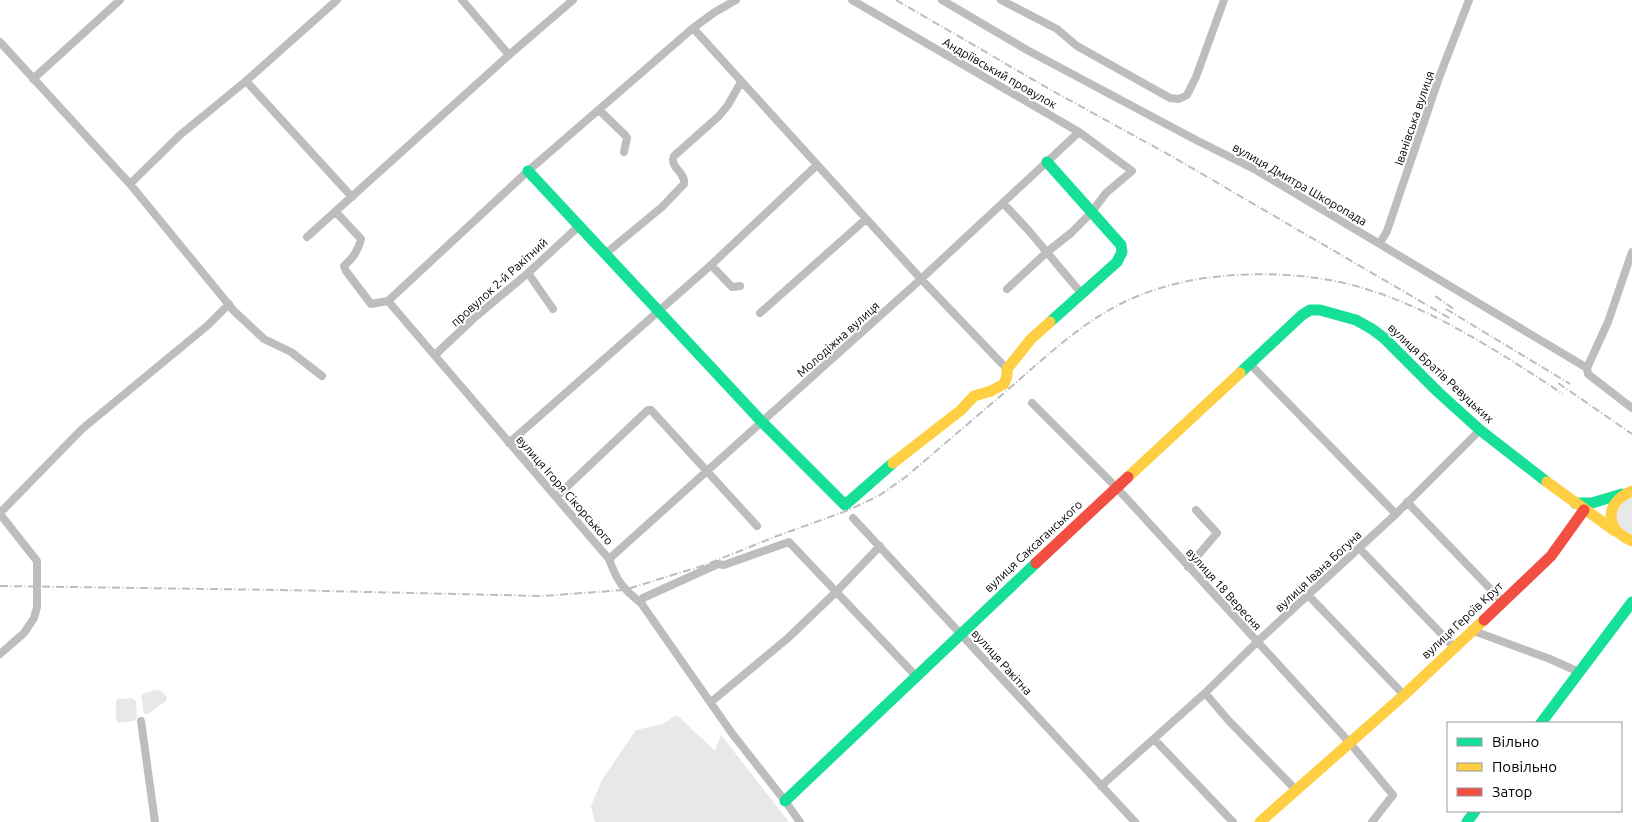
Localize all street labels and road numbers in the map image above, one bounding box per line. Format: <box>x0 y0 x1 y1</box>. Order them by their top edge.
street label: Андріївський провулок <box>941 35 1059 111</box>
street label: Іванівська вулиця <box>1392 69 1436 167</box>
street label: вулиця Дмитра Шкоропада <box>1231 140 1369 228</box>
street label: провулок 2-й Ракітний <box>448 235 550 329</box>
street label: Молодіжна вулиця <box>794 299 882 379</box>
street label: вулиця Братів Ревуцьких <box>1386 321 1496 425</box>
street label: вулиця Ігоря Сікорського <box>514 433 616 547</box>
street label: вулиця Саксаганського <box>982 497 1084 595</box>
street label: вулиця Івана Богуна <box>1272 528 1364 614</box>
street label: вулиця 18 Вересня <box>1184 545 1264 633</box>
street label: вулиця Героїв Крут <box>1419 579 1506 661</box>
street label: вулиця Ракітна <box>969 627 1035 697</box>

